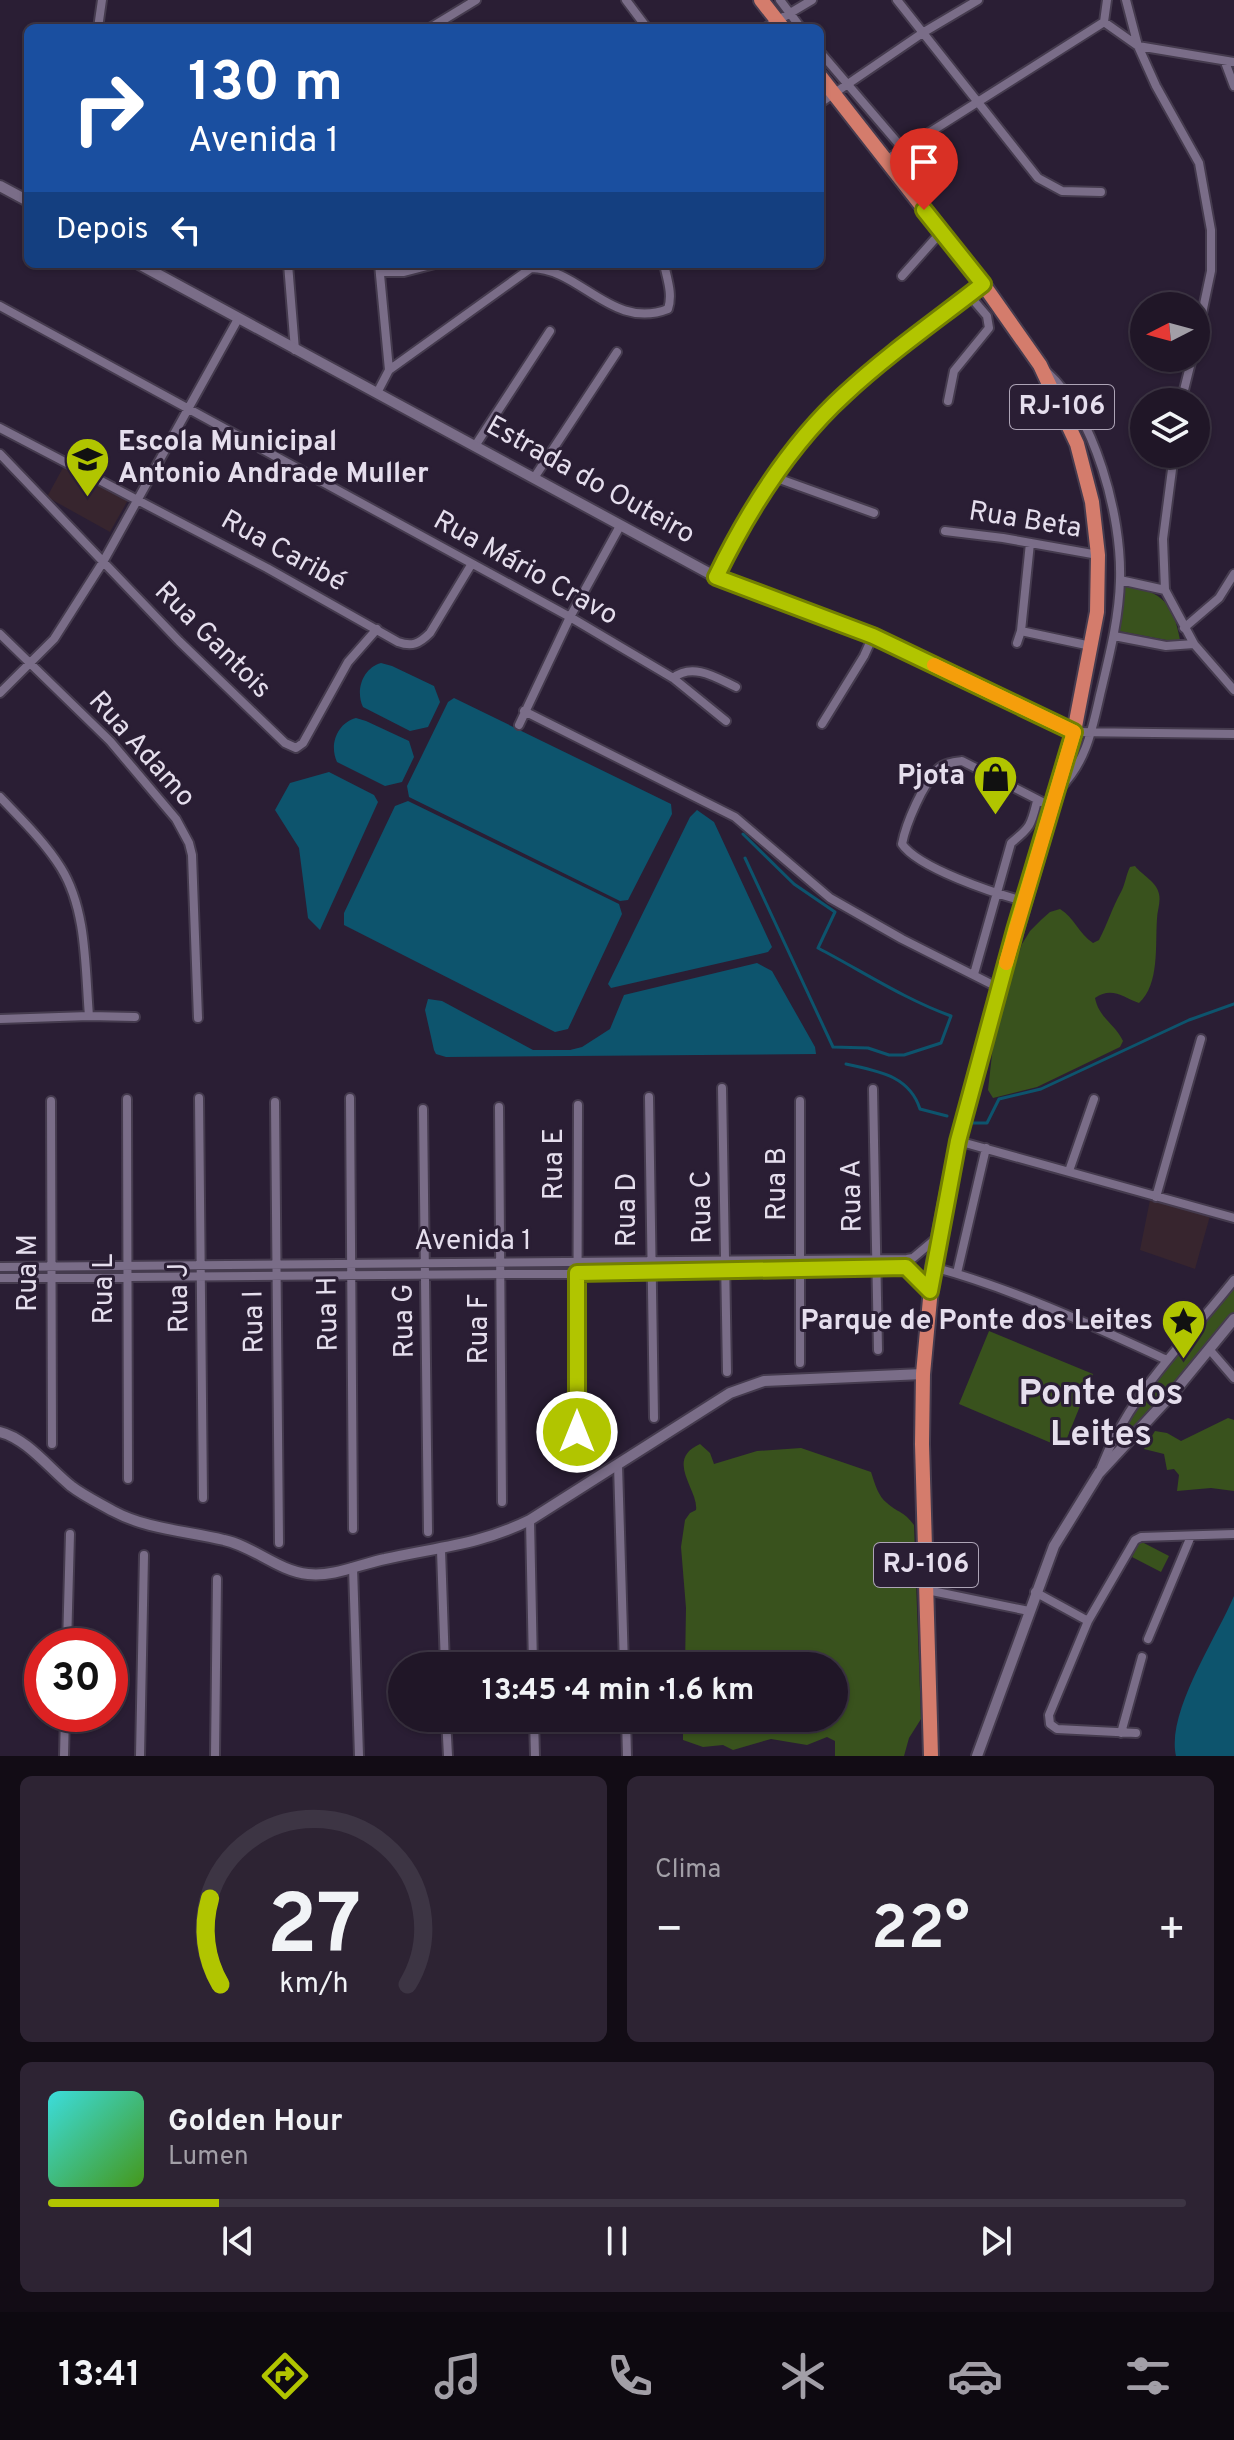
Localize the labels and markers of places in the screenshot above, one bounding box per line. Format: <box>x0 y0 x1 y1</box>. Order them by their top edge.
pin <box>890 128 958 210</box>
place label: Escola Municipal Antonio Andrade Muller <box>118 425 429 493</box>
school or university icon: Escola Municipal Antonio Andrade Muller <box>63 435 111 498</box>
shop icon: Pjota <box>972 753 1020 816</box>
place label: Pjota <box>897 759 965 795</box>
place icon: Parque de Ponte dos Leites <box>1160 1298 1208 1361</box>
place label: Parque de Ponte dos Leites <box>801 1304 1153 1340</box>

